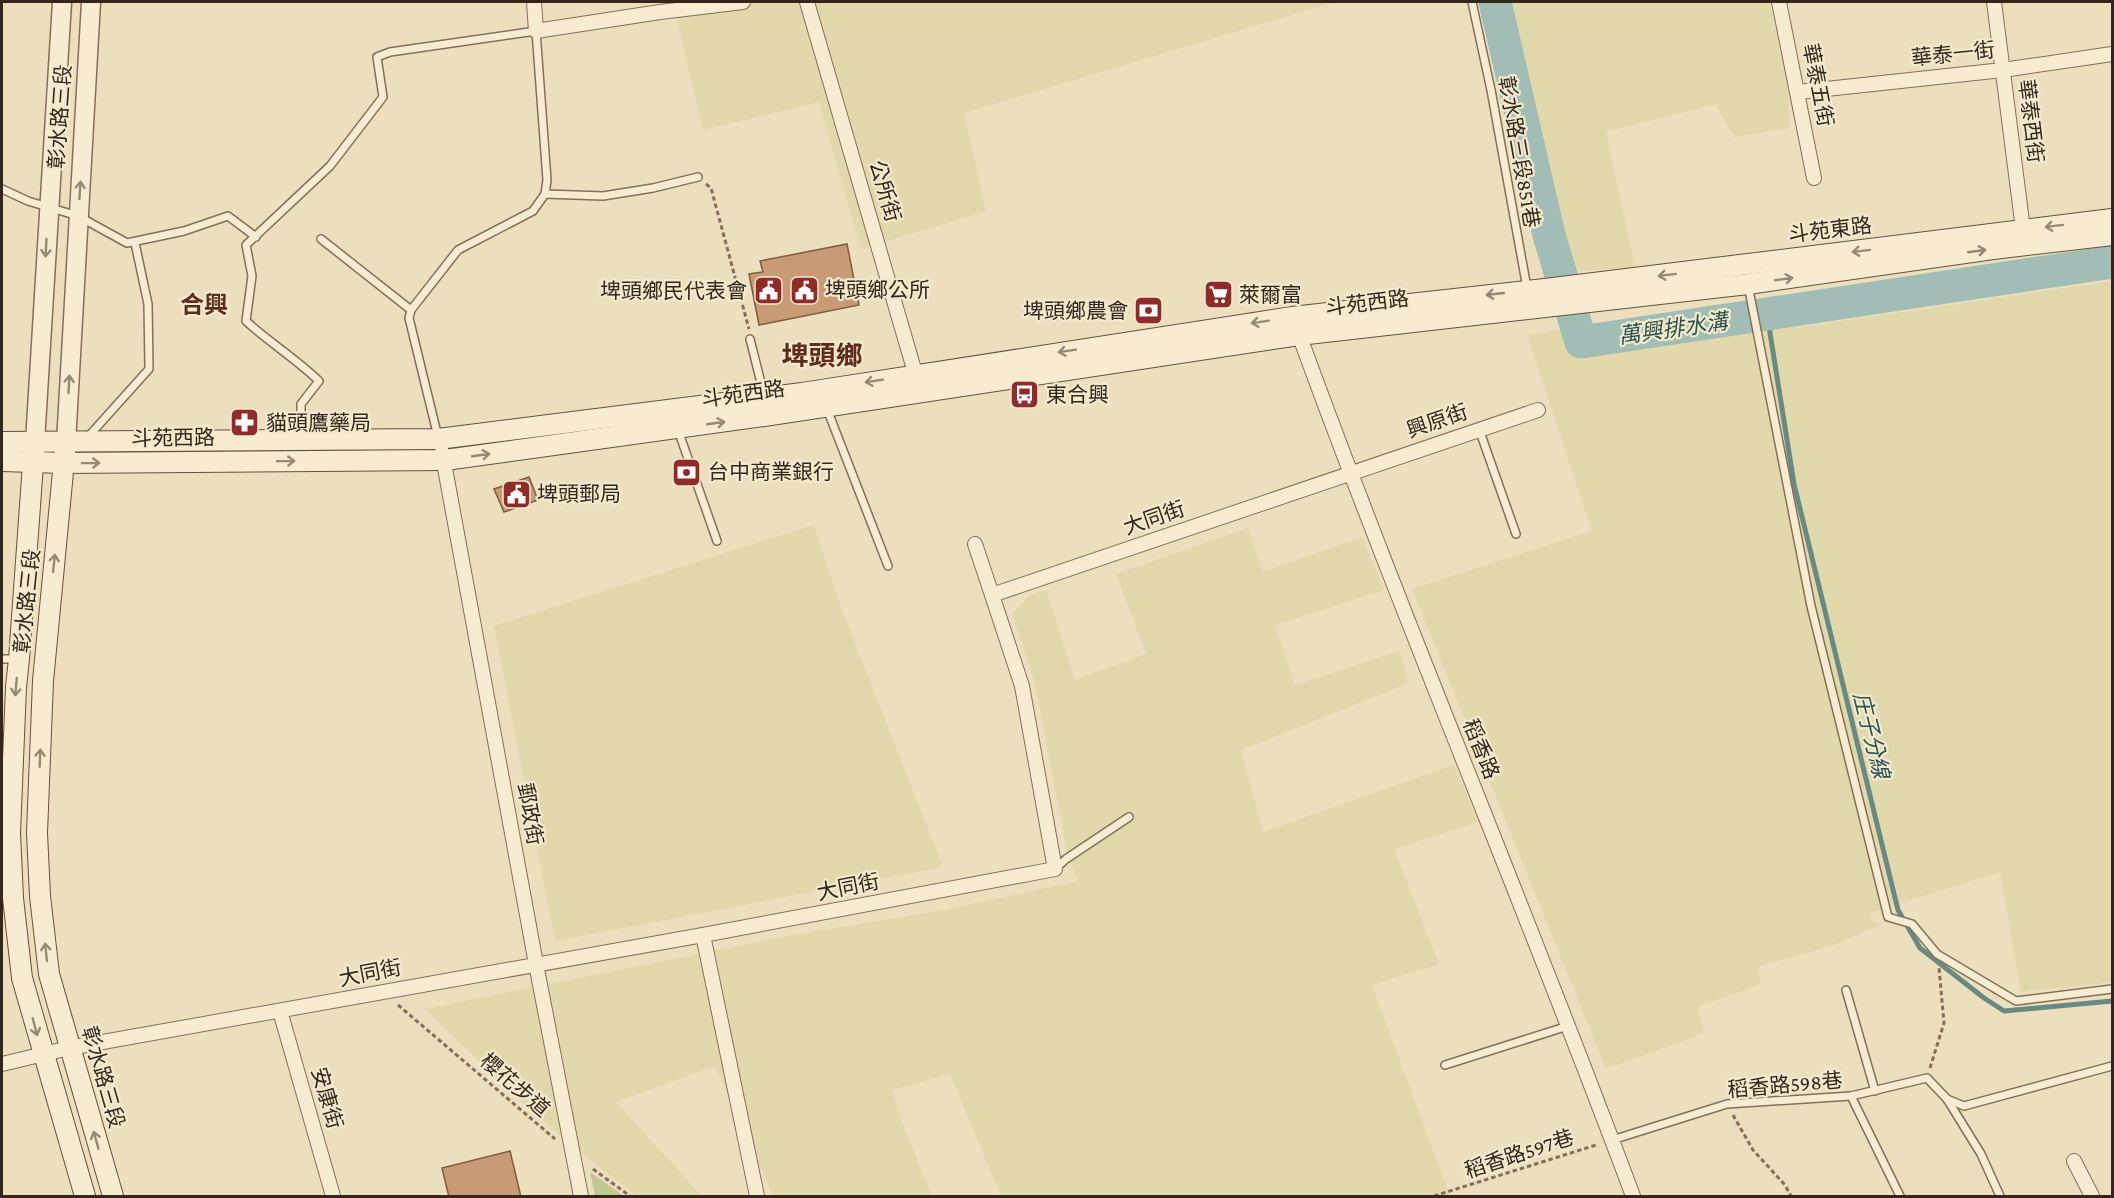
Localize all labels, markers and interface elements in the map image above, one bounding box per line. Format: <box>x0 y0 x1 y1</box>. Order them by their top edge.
street label: 華泰一街 <box>1910 38 1996 70</box>
street label: 華泰五街 <box>1798 41 1838 129</box>
street label: 彰水路三段 <box>44 64 76 170</box>
street label: 彰水路三段851巷 <box>1494 74 1544 230</box>
street label: 華泰西街 <box>2014 78 2048 164</box>
street label: 公所街 <box>865 157 905 225</box>
one-way arrow <box>74 180 85 200</box>
street label: 斗苑東路 <box>1787 213 1873 247</box>
one-way arrow <box>2045 221 2065 232</box>
one-way arrow <box>40 238 51 258</box>
one-way arrow <box>1852 245 1871 256</box>
one-way arrow <box>1967 246 1986 257</box>
one-way arrow <box>1658 269 1678 280</box>
public building icon: 埤頭鄉公所 <box>788 274 820 306</box>
one-way arrow <box>1774 274 1793 285</box>
public building icon: 埤頭鄉民代表會 <box>752 275 784 307</box>
place label: 埤頭鄉公所 <box>825 278 930 302</box>
place label: 埤頭鄉民代表會 <box>600 279 747 303</box>
supermarket icon: 萊爾富 <box>1202 279 1234 311</box>
place label: 萊爾富 <box>1239 283 1302 307</box>
street label: 斗苑西路 <box>1324 286 1410 320</box>
one-way arrow <box>1486 289 1505 300</box>
district label: 合興 <box>180 291 228 318</box>
bank icon: 埤頭鄉農會 <box>1133 295 1165 327</box>
place label: 埤頭鄉農會 <box>1023 299 1128 323</box>
water label: 萬興排水溝 <box>1617 308 1732 349</box>
one-way arrow <box>1250 316 1270 327</box>
district label: 埤頭鄉 <box>782 341 863 371</box>
one-way arrow <box>1057 346 1077 357</box>
one-way arrow <box>63 375 74 395</box>
street label: 斗苑西路 <box>700 376 786 412</box>
one-way arrow <box>865 376 885 387</box>
bus stop icon: 東合興 <box>1009 379 1041 411</box>
place label: 東合興 <box>1046 383 1109 407</box>
street label: 興原街 <box>1403 399 1471 443</box>
pharmacy icon: 貓頭鷹藥局 <box>229 407 261 439</box>
place label: 貓頭鷹藥局 <box>266 411 371 435</box>
one-way arrow <box>705 417 725 428</box>
street label: 斗苑西路 <box>131 425 215 451</box>
one-way arrow <box>470 449 490 460</box>
one-way arrow <box>276 455 296 467</box>
bank icon: 台中商業銀行 <box>671 456 703 488</box>
one-way arrow <box>81 457 101 469</box>
place label: 台中商業銀行 <box>708 460 834 484</box>
public building icon: 埤頭郵局 <box>500 478 532 510</box>
place label: 埤頭郵局 <box>537 482 621 506</box>
street label: 大同街 <box>1120 496 1188 540</box>
street label: 彰水路三段 <box>10 548 44 654</box>
one-way arrow <box>49 554 60 574</box>
one-way arrow <box>10 677 21 697</box>
water label: 庄子分線 <box>1849 689 1895 784</box>
street label: 稻香路 <box>1458 715 1504 783</box>
one-way arrow <box>34 748 46 768</box>
street label: 郵政街 <box>513 781 547 847</box>
street label: 大同街 <box>815 869 881 905</box>
one-way arrow <box>40 943 51 963</box>
street label: 大同街 <box>337 955 403 991</box>
one-way arrow <box>30 1017 42 1036</box>
street label: 彰水路三段 <box>77 1023 129 1131</box>
street label: 櫻花步道 <box>475 1048 555 1122</box>
street label: 安康街 <box>307 1064 347 1132</box>
street label: 稻香路598巷 <box>1726 1068 1844 1102</box>
street label: 稻香路597巷 <box>1461 1125 1577 1183</box>
one-way arrow <box>90 1131 101 1150</box>

